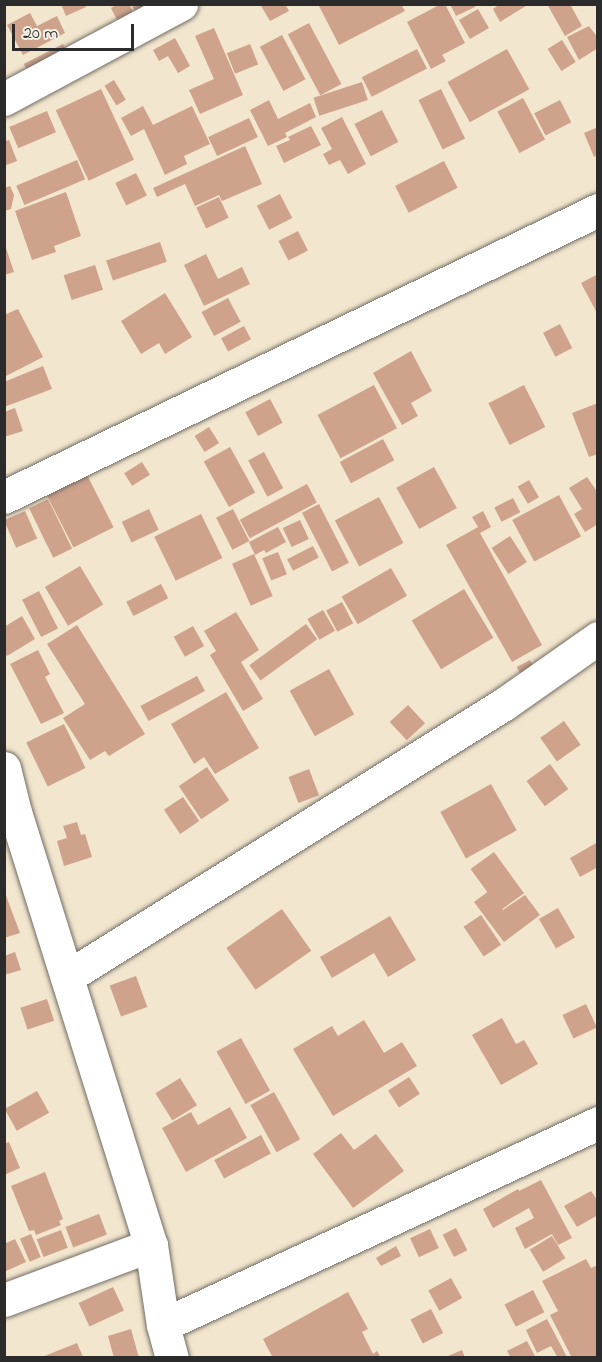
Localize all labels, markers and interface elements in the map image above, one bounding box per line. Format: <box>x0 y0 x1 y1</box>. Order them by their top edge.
scale bar <box>15 12 136 50</box>
text: 20 m <box>23 21 58 47</box>

